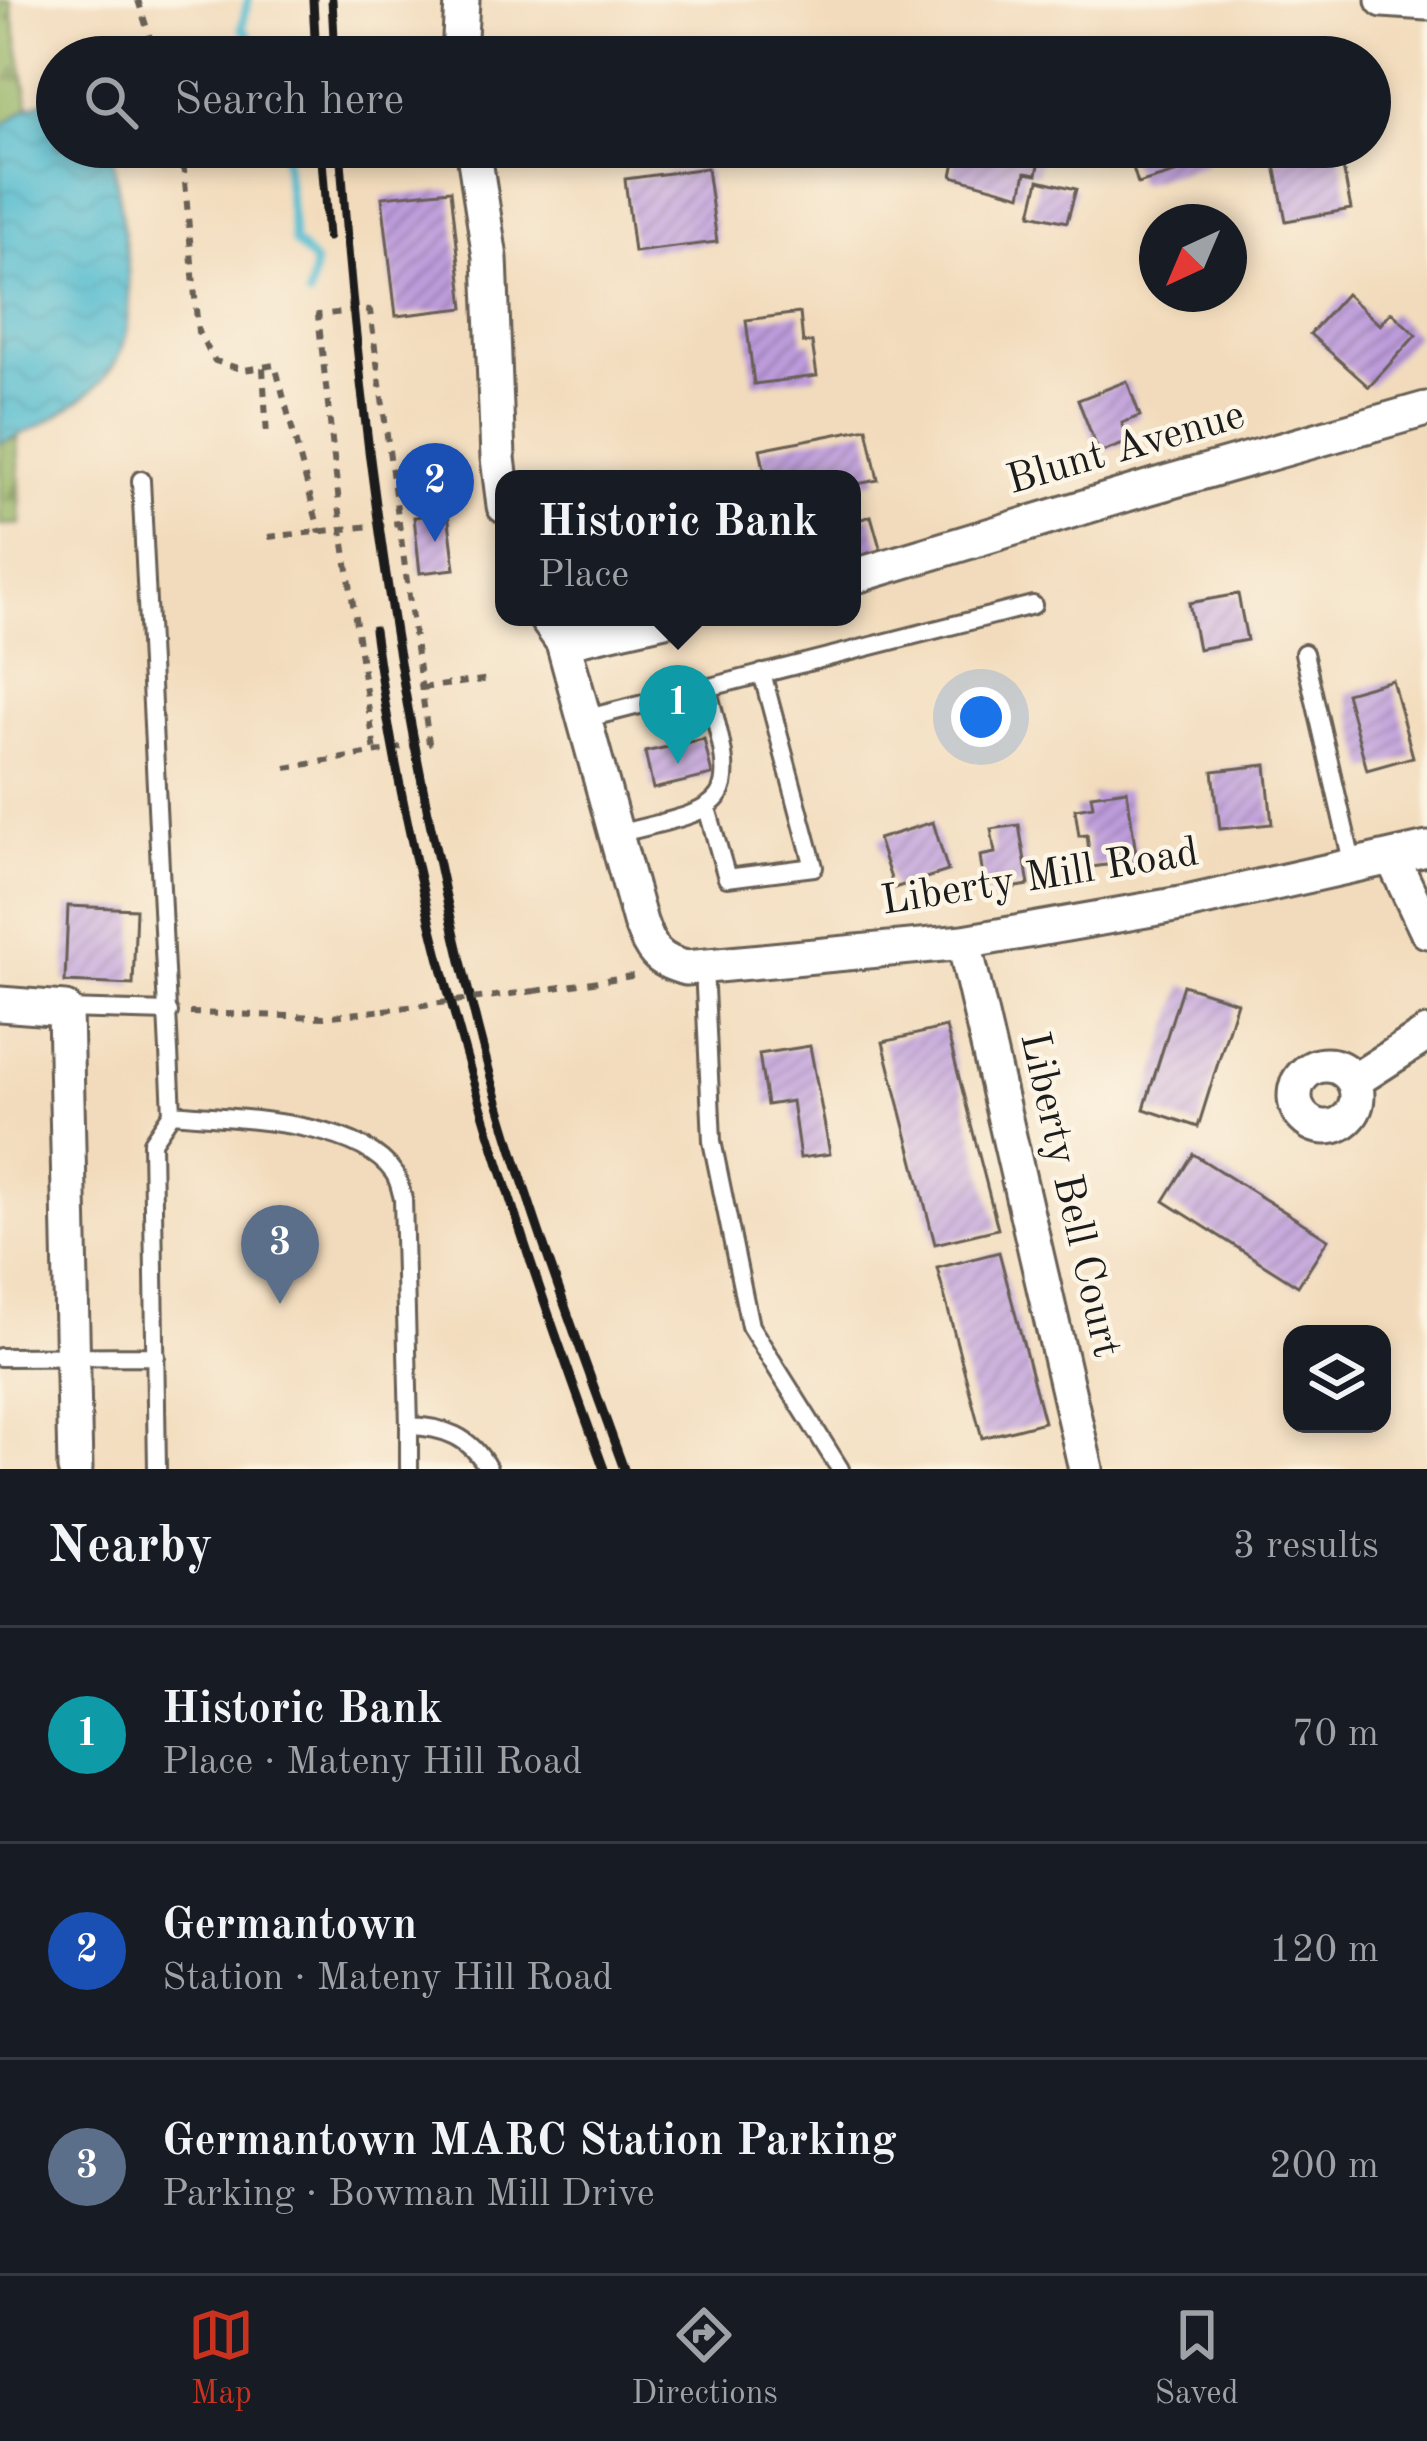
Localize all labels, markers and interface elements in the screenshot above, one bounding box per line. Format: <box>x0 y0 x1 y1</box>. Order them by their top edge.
search box <box>36 36 1391 168</box>
icon: search <box>78 69 144 135</box>
text: Search here <box>174 79 404 124</box>
north arrow <box>1139 204 1247 312</box>
street label: Blunt Avenue <box>1002 395 1250 503</box>
pin: 2 <box>396 443 474 542</box>
popup <box>495 470 861 626</box>
text: Historic Bank <box>538 501 818 546</box>
text: Place <box>538 556 629 595</box>
pin: 1 <box>639 665 717 764</box>
your location <box>951 687 1011 747</box>
street label: Liberty Mill Road <box>878 832 1202 924</box>
street label: Liberty Bell Court <box>1011 1028 1127 1362</box>
pin: 3 <box>241 1205 319 1304</box>
map controls <box>1283 1325 1391 1433</box>
button: layers <box>1283 1325 1391 1433</box>
text: Nearby <box>48 1522 213 1573</box>
text: 3 results <box>1233 1527 1379 1566</box>
text: Historic Bank <box>162 1688 442 1733</box>
text: 1 <box>76 1715 98 1754</box>
text: 70 m <box>1292 1715 1379 1754</box>
text: Place · Mateny Hill Road <box>162 1743 582 1782</box>
text: Germantown <box>162 1904 417 1949</box>
text: 2 <box>76 1931 98 1970</box>
text: 120 m <box>1269 1931 1379 1970</box>
text: Station · Mateny Hill Road <box>162 1959 613 1998</box>
text: Germantown MARC Station Parking <box>162 2120 897 2165</box>
text: 3 <box>76 2147 98 2186</box>
text: 200 m <box>1269 2147 1379 2186</box>
text: Parking · Bowman Mill Drive <box>162 2175 655 2214</box>
tab: Map <box>188 2302 254 2415</box>
tab: Directions <box>631 2302 778 2415</box>
tab: Saved <box>1155 2302 1239 2415</box>

